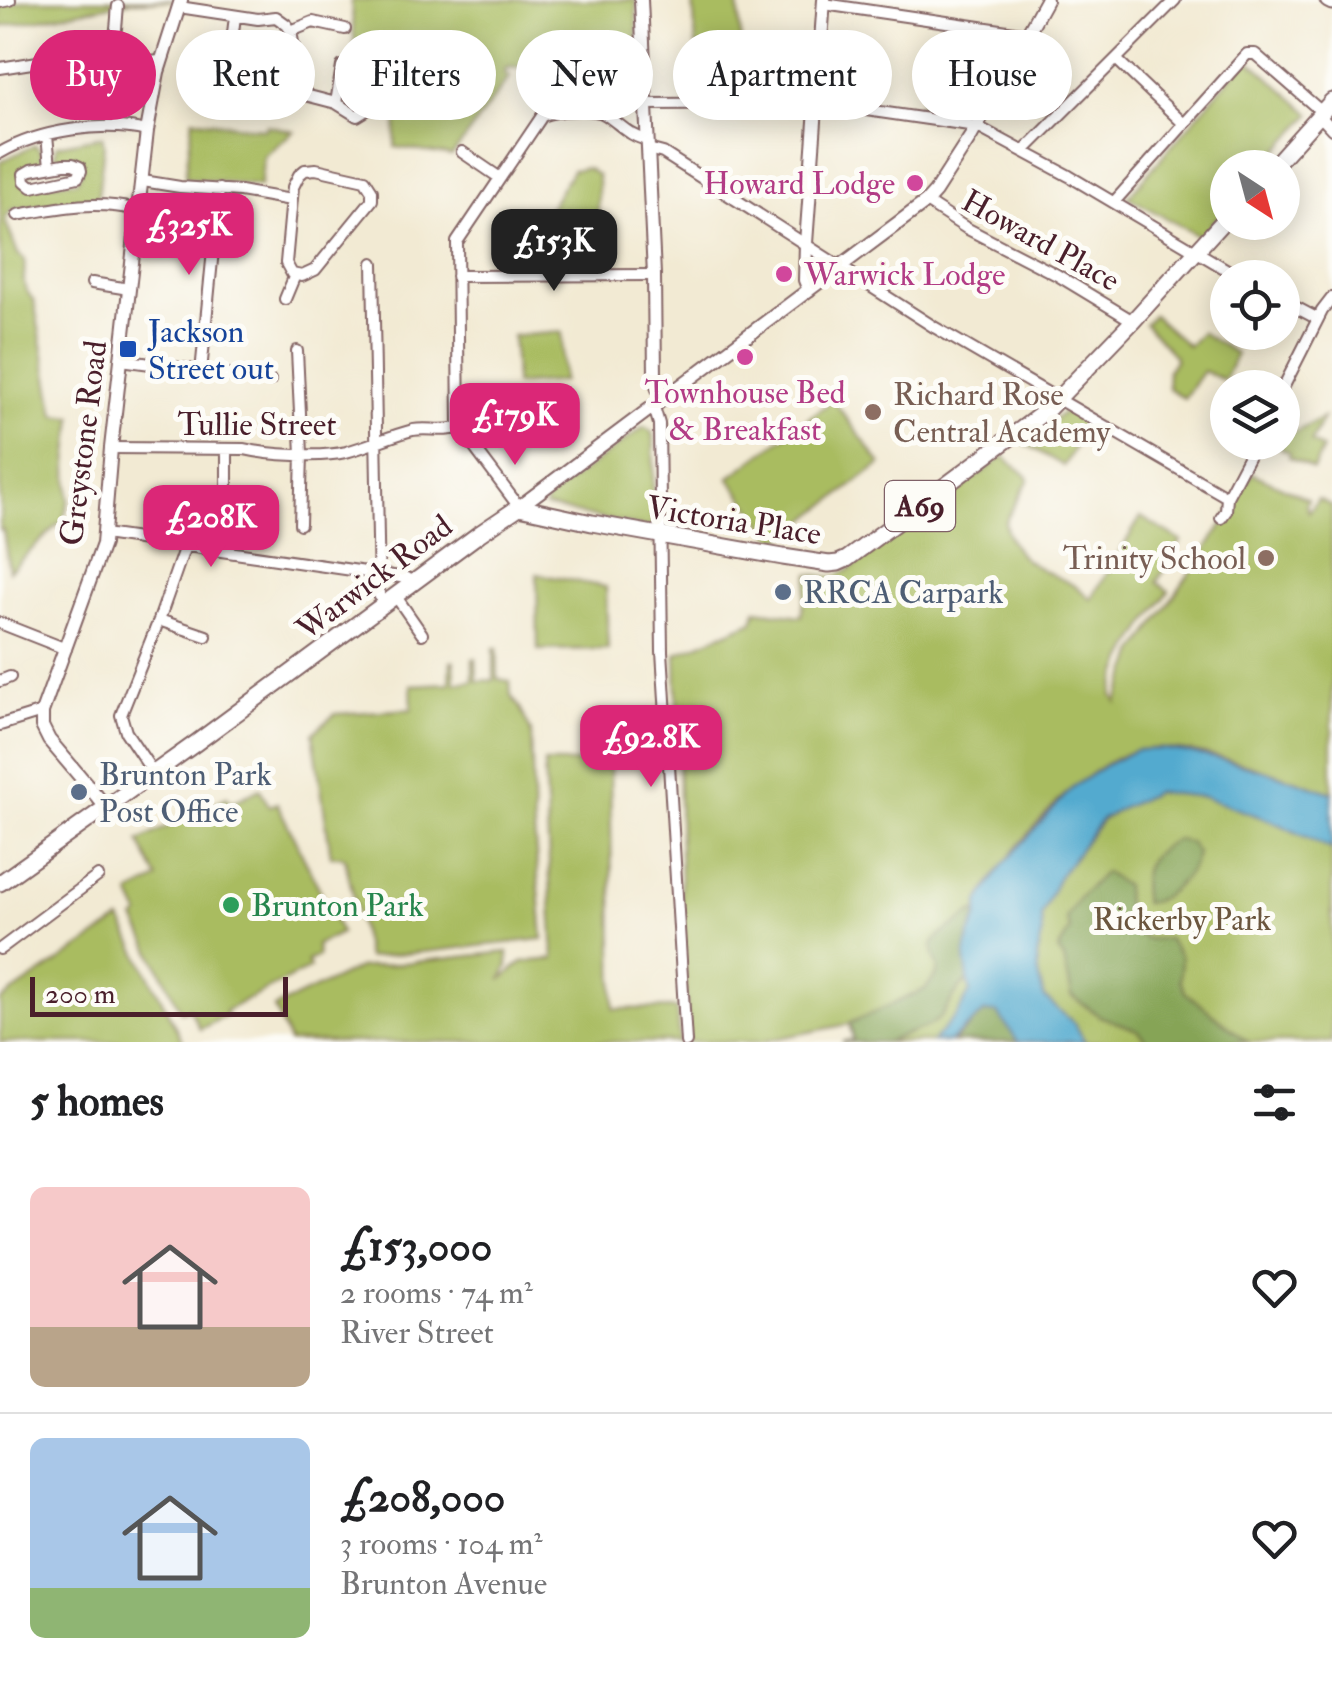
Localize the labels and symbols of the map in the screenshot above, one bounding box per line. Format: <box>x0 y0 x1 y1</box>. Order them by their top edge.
north arrow <box>1210 150 1300 240</box>
place label: Howard Lodge <box>703 164 895 204</box>
marker: Howard Lodge <box>904 172 926 194</box>
street label: Howard Place <box>955 181 1126 301</box>
pin: £325K <box>119 193 259 278</box>
pin: £153K <box>484 209 624 294</box>
place label: Warwick Lodge <box>803 255 1005 295</box>
marker: Warwick Lodge <box>773 263 795 285</box>
place label: Jackson Street out <box>147 312 274 389</box>
street label: Greystone Road <box>52 338 116 548</box>
marker: Jackson Street out <box>117 338 139 360</box>
marker: Townhouse Bed & Breakfast <box>734 346 756 368</box>
place label: Townhouse Bed & Breakfast <box>645 373 846 450</box>
place label: Richard Rose Central Academy <box>893 375 1111 452</box>
pin: £179K <box>445 383 585 468</box>
marker: Richard Rose Central Academy <box>862 401 884 423</box>
street label: Tullie Street <box>177 405 337 445</box>
road number: A69 <box>885 481 955 531</box>
pin: £208K <box>141 485 281 570</box>
street label: Victoria Place <box>644 487 824 555</box>
street label: Warwick Road <box>288 506 461 650</box>
place label: Trinity School <box>1063 539 1246 579</box>
marker: Trinity School <box>1255 547 1277 569</box>
place label: RRCA Carpark <box>803 573 1004 613</box>
marker: RRCA Carpark <box>772 581 794 603</box>
pin: £92.8K <box>570 705 732 790</box>
place label: Brunton Park Post Office <box>99 755 272 832</box>
marker: Brunton Park Post Office <box>68 781 90 803</box>
place label: Brunton Park <box>251 886 424 926</box>
marker: Brunton Park <box>220 894 242 916</box>
park label: Rickerby Park <box>1093 900 1271 940</box>
scale bar <box>30 972 288 1016</box>

